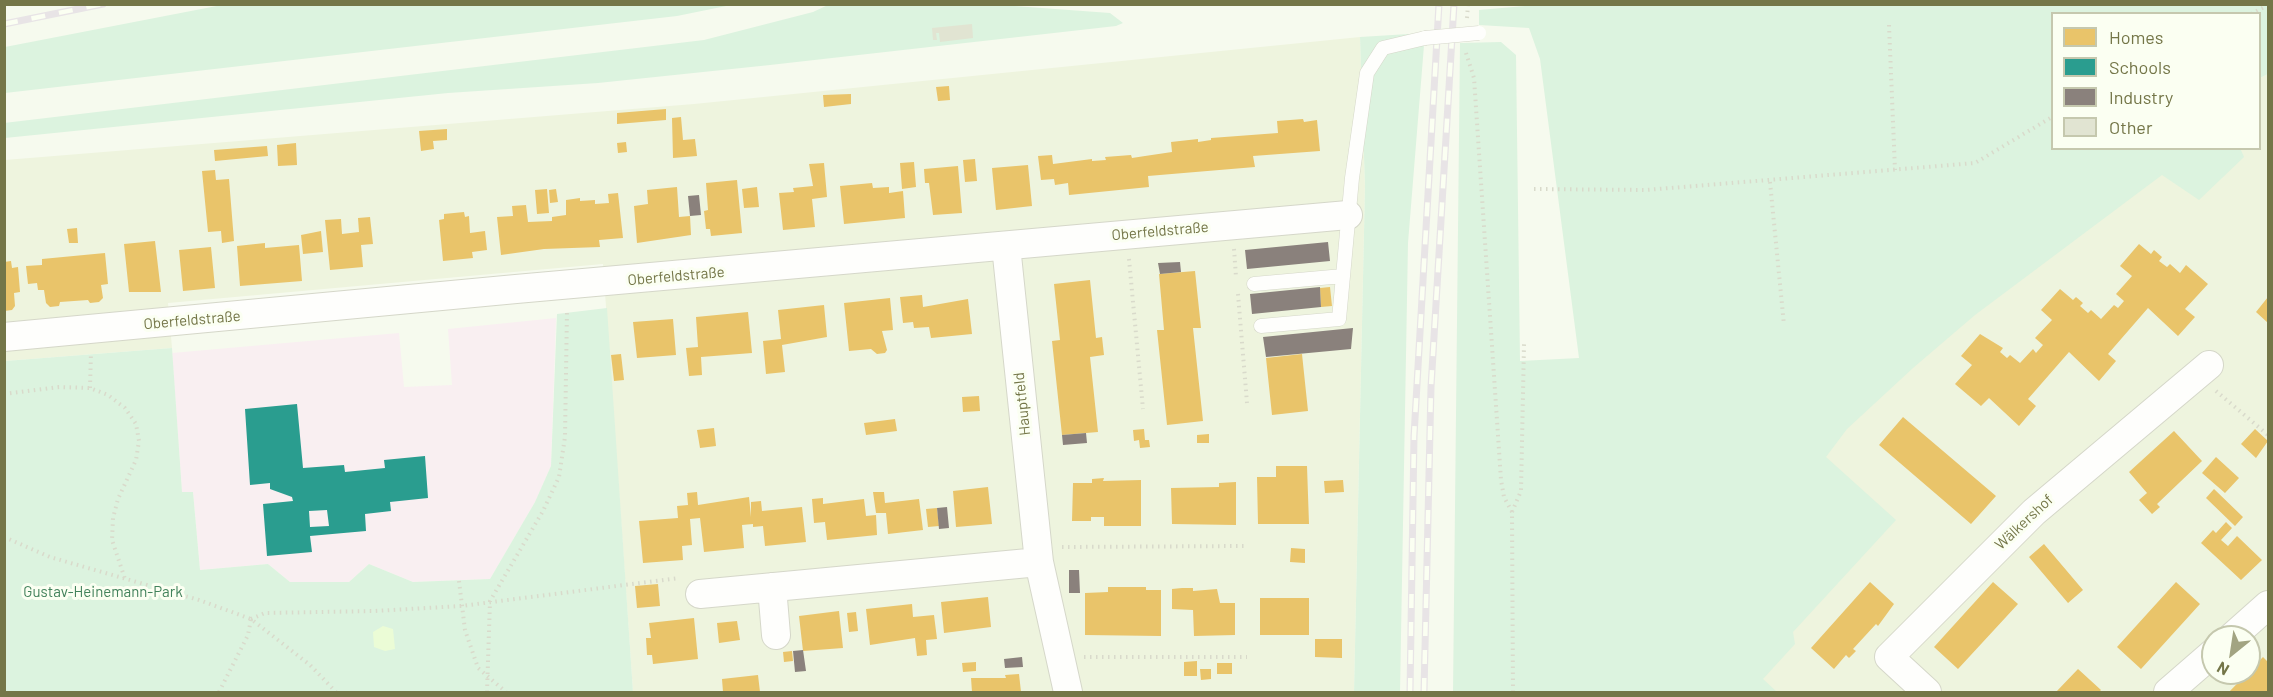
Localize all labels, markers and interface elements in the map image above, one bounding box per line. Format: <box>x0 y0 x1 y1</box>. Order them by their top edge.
legend <box>2051 12 2261 150</box>
text: Homes <box>2109 26 2163 48</box>
text: Schools <box>2109 56 2171 78</box>
text: Industry <box>2109 86 2173 108</box>
text: Other <box>2109 116 2152 138</box>
street label: Oberfeldstraße <box>1111 218 1209 244</box>
street label: Oberfeldstraße <box>627 263 725 289</box>
street label: Oberfeldstraße <box>143 307 241 333</box>
street label: Hauptfeld <box>1010 371 1034 437</box>
street label: Wälkershof <box>1991 491 2057 553</box>
park label: Gustav-Heinemann-Park <box>23 583 183 601</box>
north arrow <box>2201 625 2261 685</box>
text: N <box>2213 658 2232 680</box>

